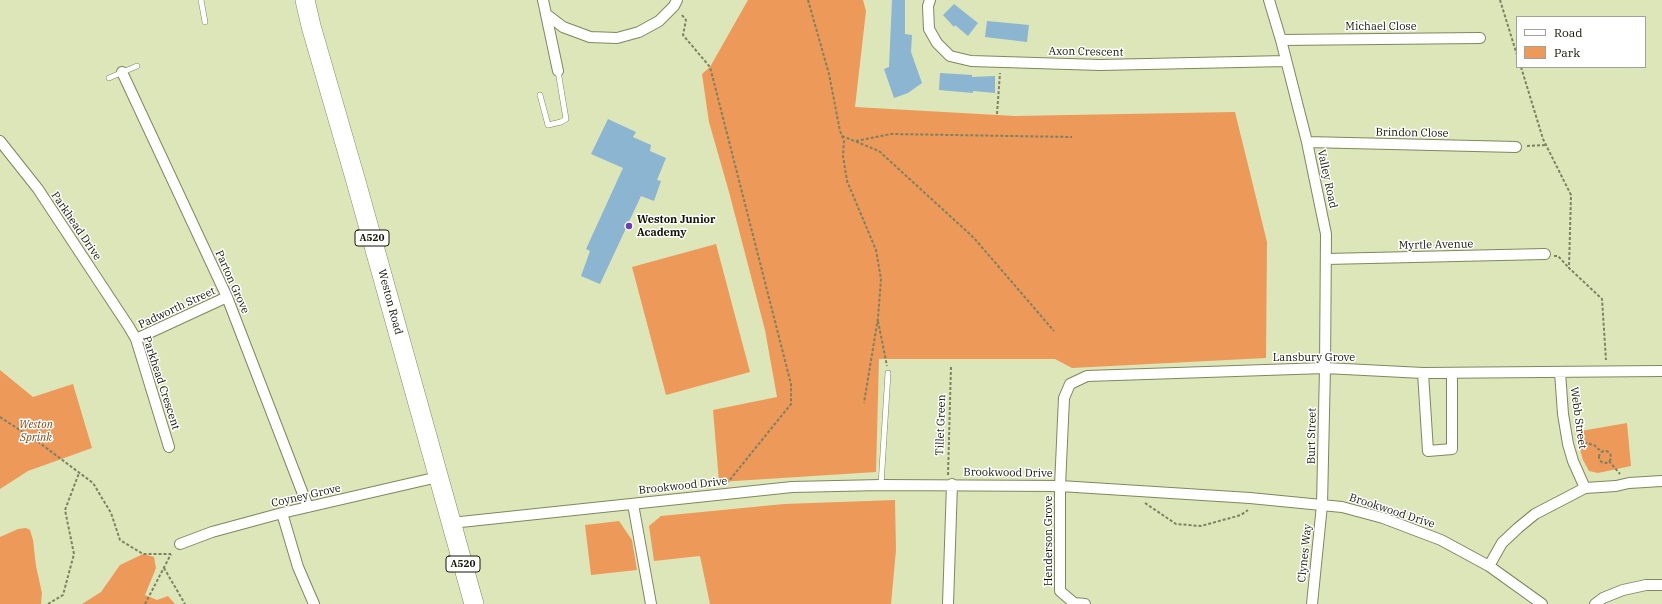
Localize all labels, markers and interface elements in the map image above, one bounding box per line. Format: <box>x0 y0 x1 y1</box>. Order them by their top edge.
legend <box>1516 16 1646 68</box>
street label: Michael Close <box>1345 20 1417 34</box>
text: Road <box>1554 25 1583 40</box>
street label: Axon Crescent <box>1048 45 1124 59</box>
text: Park <box>1554 45 1580 60</box>
street label: Brindon Close <box>1375 126 1449 140</box>
street label: Valley Road <box>1314 148 1340 210</box>
street label: Parkhead Drive <box>48 189 104 263</box>
place label: Weston Junior Academy <box>637 213 715 239</box>
marker: Weston Junior Academy <box>624 221 634 231</box>
road number: A520 <box>355 230 389 246</box>
street label: Myrtle Avenue <box>1399 238 1473 252</box>
street label: Parton Grove <box>212 248 252 316</box>
street label: Weston Road <box>375 268 405 336</box>
street label: Padworth Street <box>136 284 218 332</box>
street label: Parkhead Crescent <box>140 335 182 431</box>
street label: Lansbury Grove <box>1273 351 1355 365</box>
street label: Webb Street <box>1567 386 1589 450</box>
street label: Tillet Green <box>933 394 949 456</box>
street label: Burt Street <box>1305 408 1319 464</box>
park label: Weston Sprink <box>19 418 53 444</box>
street label: Brookwood Drive <box>963 466 1053 480</box>
street label: Brookwood Drive <box>638 475 728 497</box>
street label: Coyney Grove <box>270 482 342 510</box>
street label: Brookwood Drive <box>1348 491 1436 531</box>
street label: Henderson Grove <box>1042 496 1056 586</box>
street label: Clynes Way <box>1295 523 1315 583</box>
road number: A520 <box>446 556 480 572</box>

